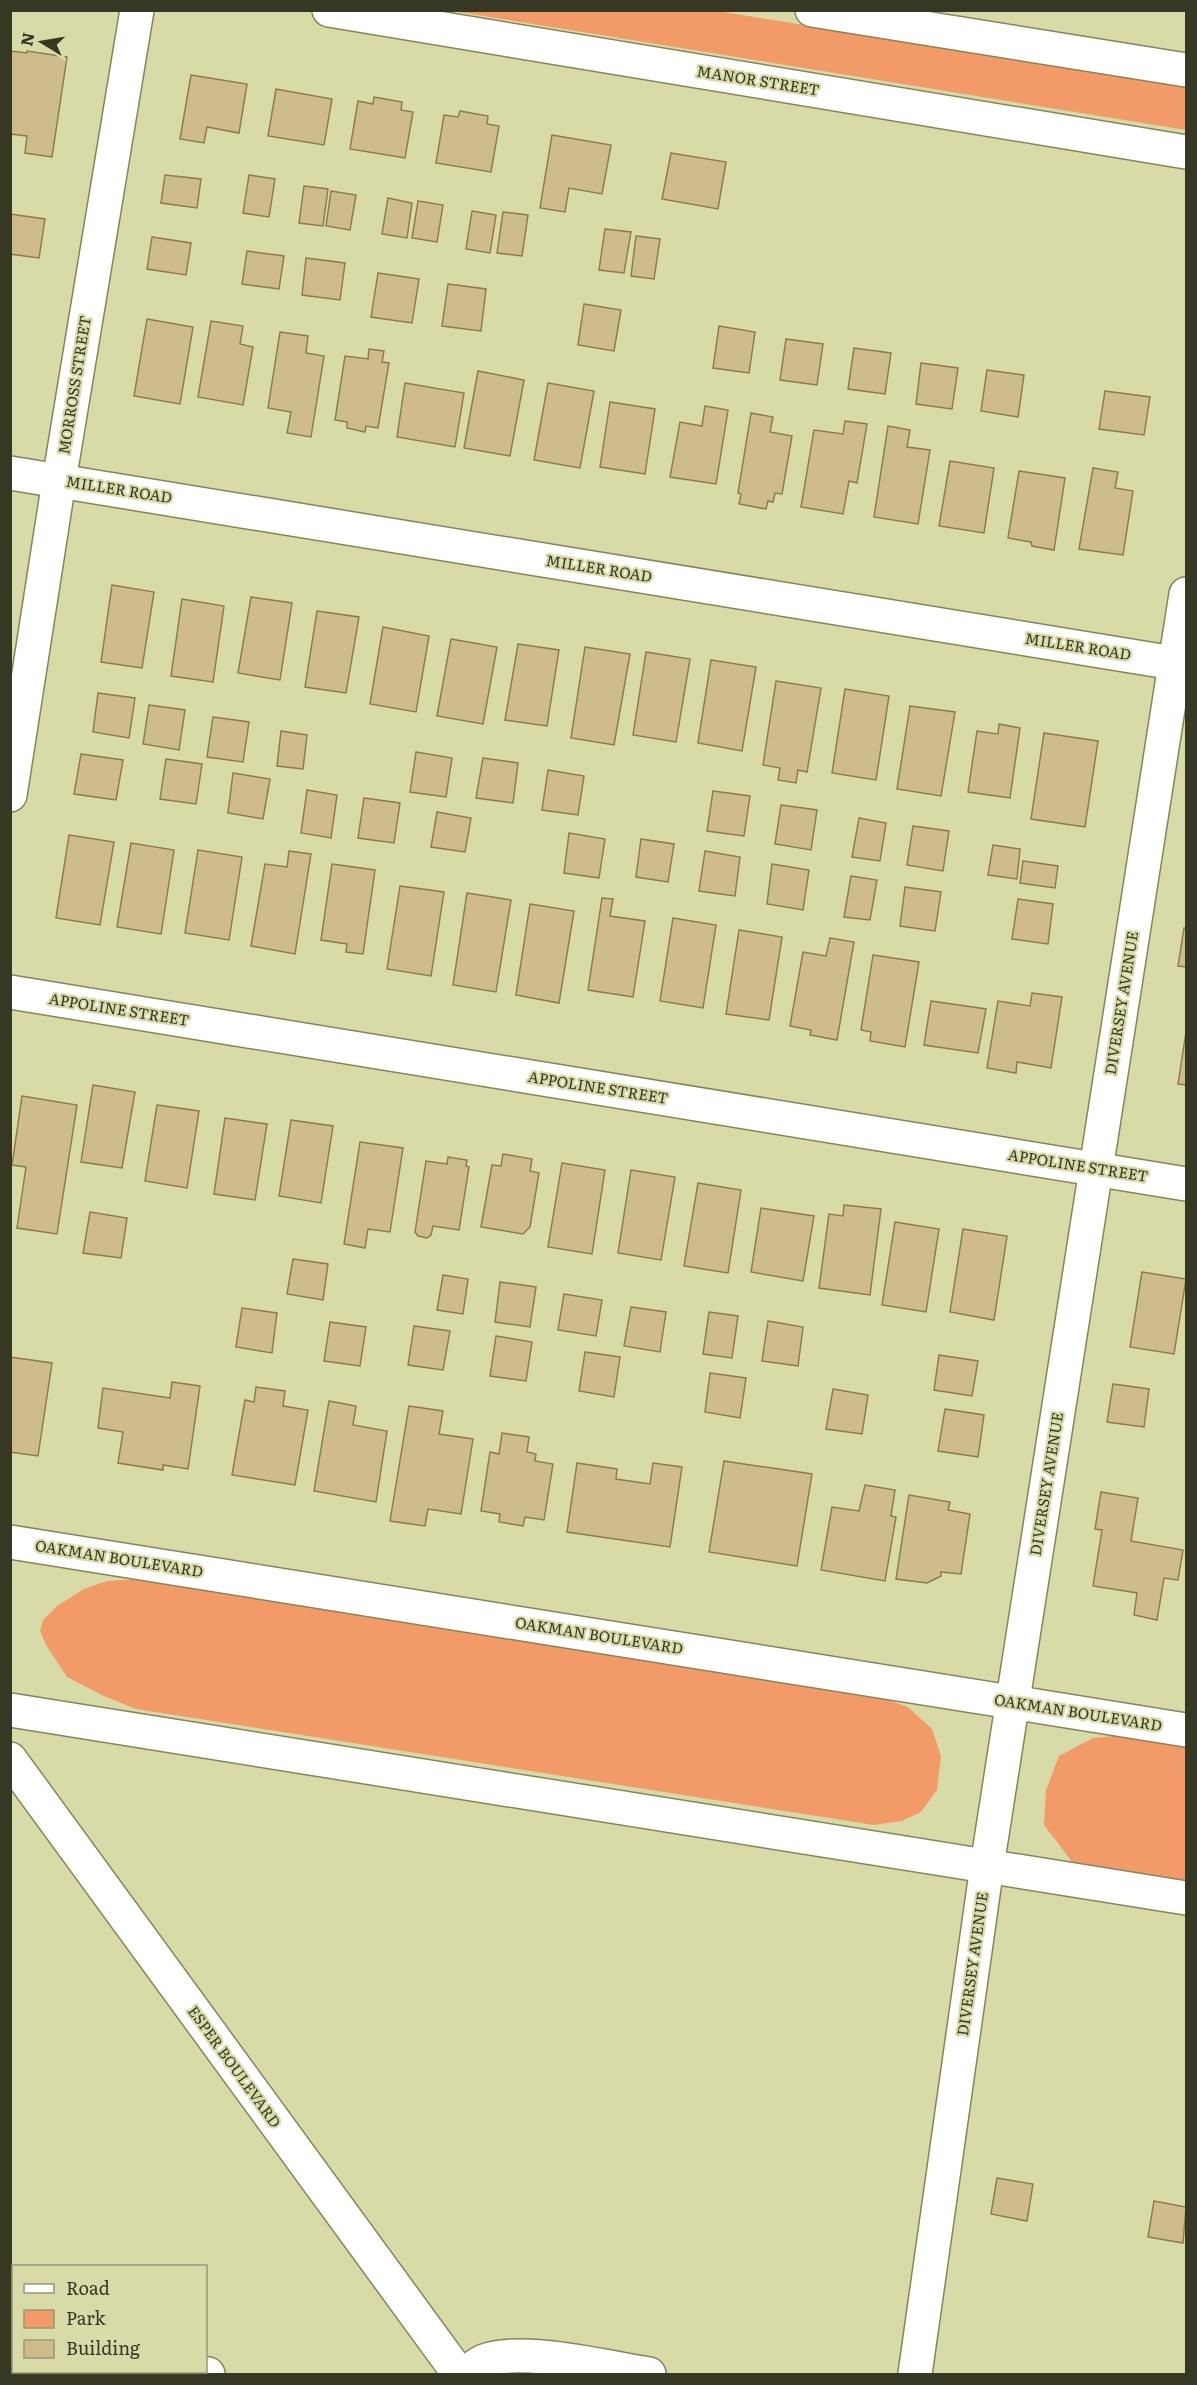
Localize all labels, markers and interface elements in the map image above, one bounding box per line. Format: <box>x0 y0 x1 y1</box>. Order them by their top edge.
north arrow <box>12 12 72 72</box>
text: N <box>13 30 39 48</box>
street label: MANOR STREET <box>695 58 821 101</box>
street label: MORROSS STREET <box>51 314 96 456</box>
street label: MILLER ROAD <box>64 469 174 508</box>
street label: MILLER ROAD <box>544 548 654 587</box>
street label: MILLER ROAD <box>1023 626 1133 665</box>
street label: DIVERSEY AVENUE <box>1098 929 1143 1076</box>
street label: APPOLINE STREET <box>48 986 191 1031</box>
street label: APPOLINE STREET <box>527 1064 670 1109</box>
street label: APPOLINE STREET <box>1007 1142 1150 1187</box>
street label: DIVERSEY AVENUE <box>1023 1410 1068 1557</box>
street label: OAKMAN BOULEVARD <box>34 1533 205 1582</box>
street label: OAKMAN BOULEVARD <box>514 1610 685 1659</box>
street label: OAKMAN BOULEVARD <box>993 1687 1164 1736</box>
street label: DIVERSEY AVENUE <box>950 1890 993 2037</box>
street label: ESPER BOULEVARD <box>183 2000 287 2132</box>
legend <box>12 2265 207 2373</box>
text: Road <box>66 2274 110 2301</box>
text: Park <box>66 2304 107 2331</box>
text: Building <box>66 2334 141 2361</box>

